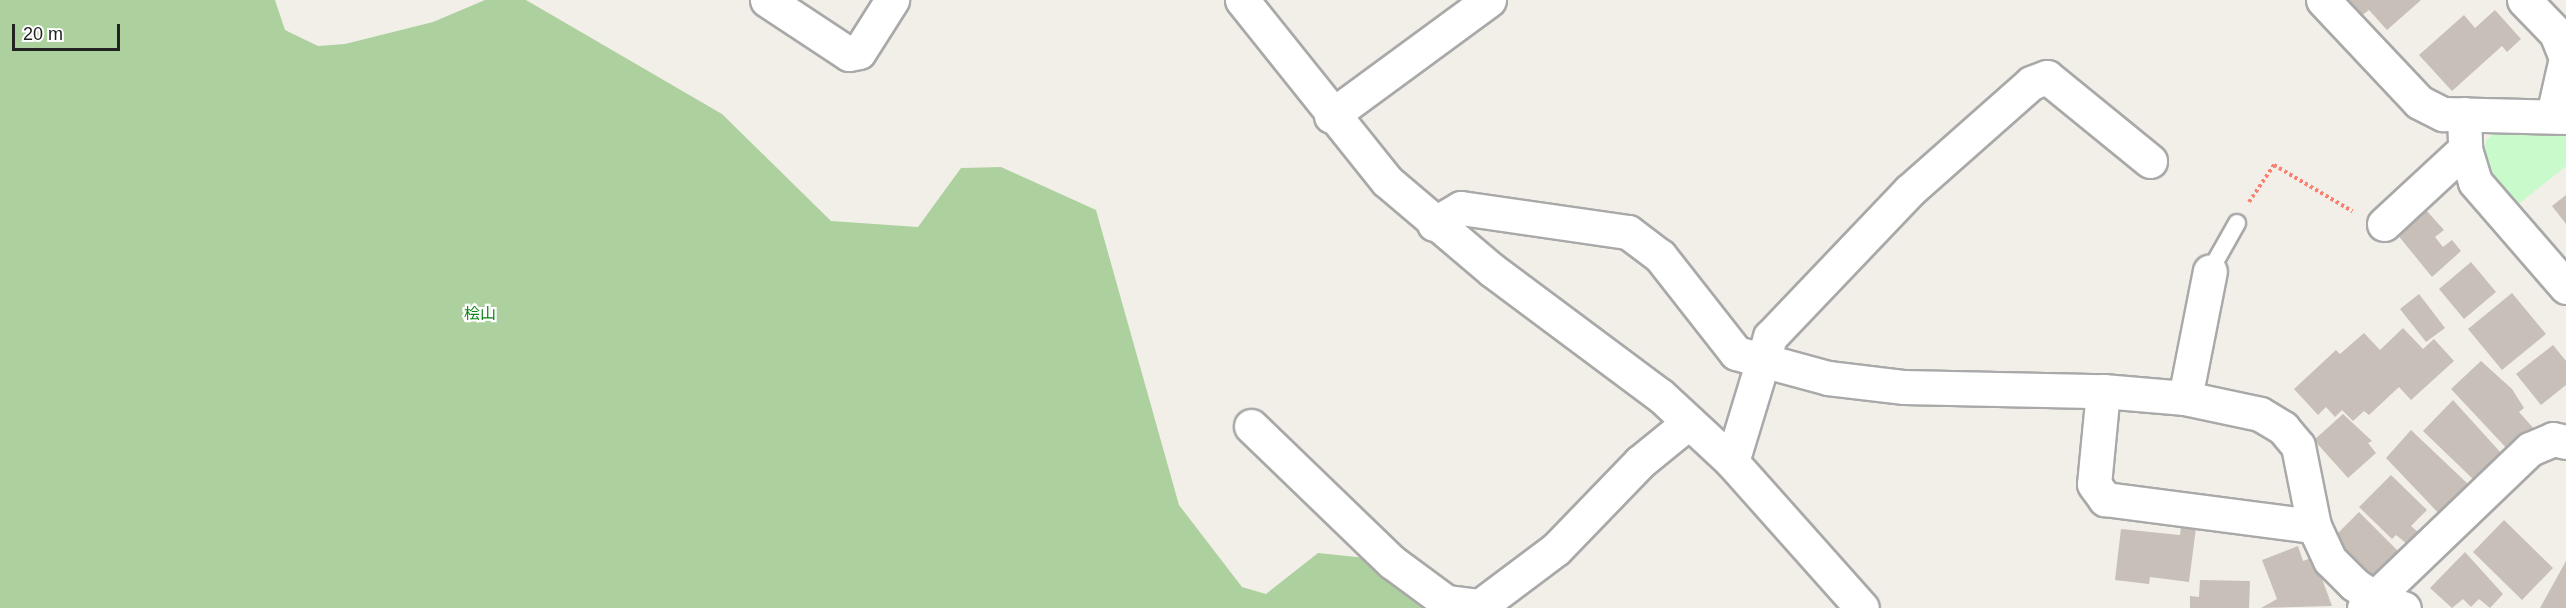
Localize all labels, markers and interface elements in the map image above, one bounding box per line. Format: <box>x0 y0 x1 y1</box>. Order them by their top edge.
scale bar <box>15 12 123 50</box>
text: 20 m <box>23 24 63 44</box>
park label: 桧山 <box>464 304 496 324</box>

